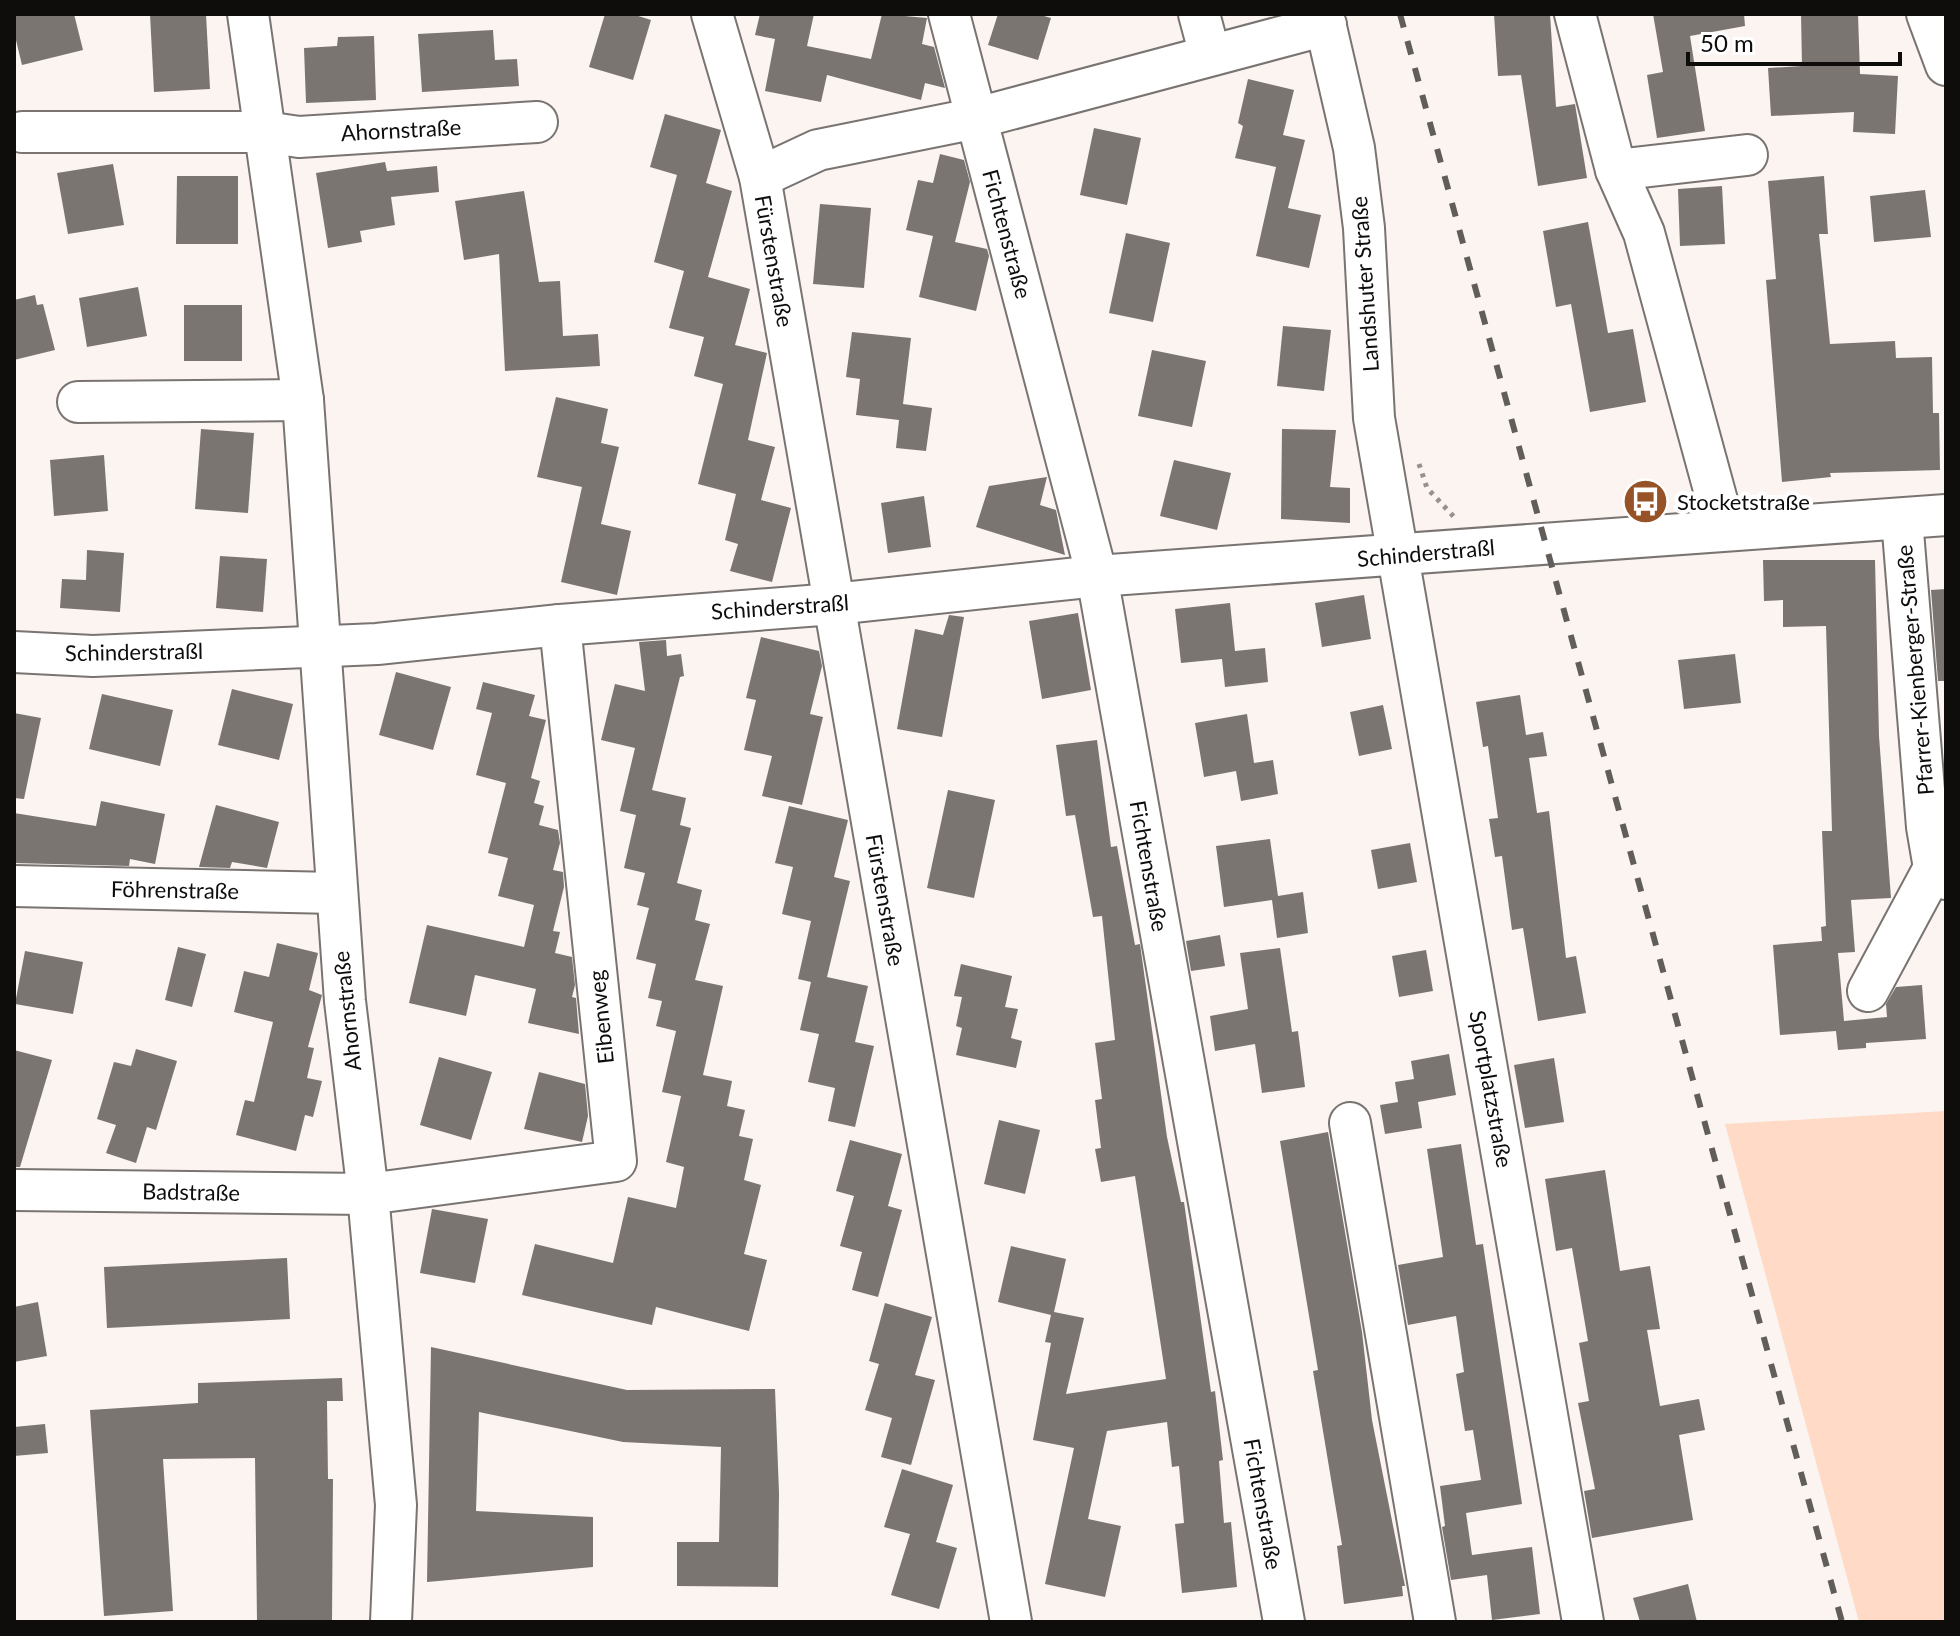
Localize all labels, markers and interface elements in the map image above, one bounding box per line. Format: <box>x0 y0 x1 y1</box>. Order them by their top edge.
scale bar <box>1688 16 1900 66</box>
text: 50 m <box>1700 28 1754 57</box>
street label: Ahornstraße <box>340 113 462 146</box>
street label: Fichtenstraße <box>977 166 1038 301</box>
street label: Fürstenstraße <box>750 193 799 329</box>
street label: Landshuter Straße <box>1345 195 1384 373</box>
bus stop icon: Stocketstraße <box>1622 478 1670 526</box>
place label: Stocketstraße <box>1677 488 1810 515</box>
street label: Schinderstraßl <box>1356 533 1496 572</box>
street label: Pfarrer-Kienberger-Straße <box>1890 544 1939 796</box>
street label: Schinderstraßl <box>710 588 850 625</box>
street label: Schinderstraßl <box>65 637 203 666</box>
street label: Fichtenstraße <box>1125 798 1174 934</box>
street label: Fürstenstraße <box>861 832 910 968</box>
street label: Föhrenstraße <box>111 875 239 904</box>
street label: Ahornstraße <box>327 950 366 1072</box>
street label: Eibenweg <box>582 969 619 1065</box>
street label: Sportplatzstraße <box>1464 1008 1519 1170</box>
street label: Badstraße <box>142 1177 240 1206</box>
street label: Fichtenstraße <box>1239 1436 1288 1572</box>

